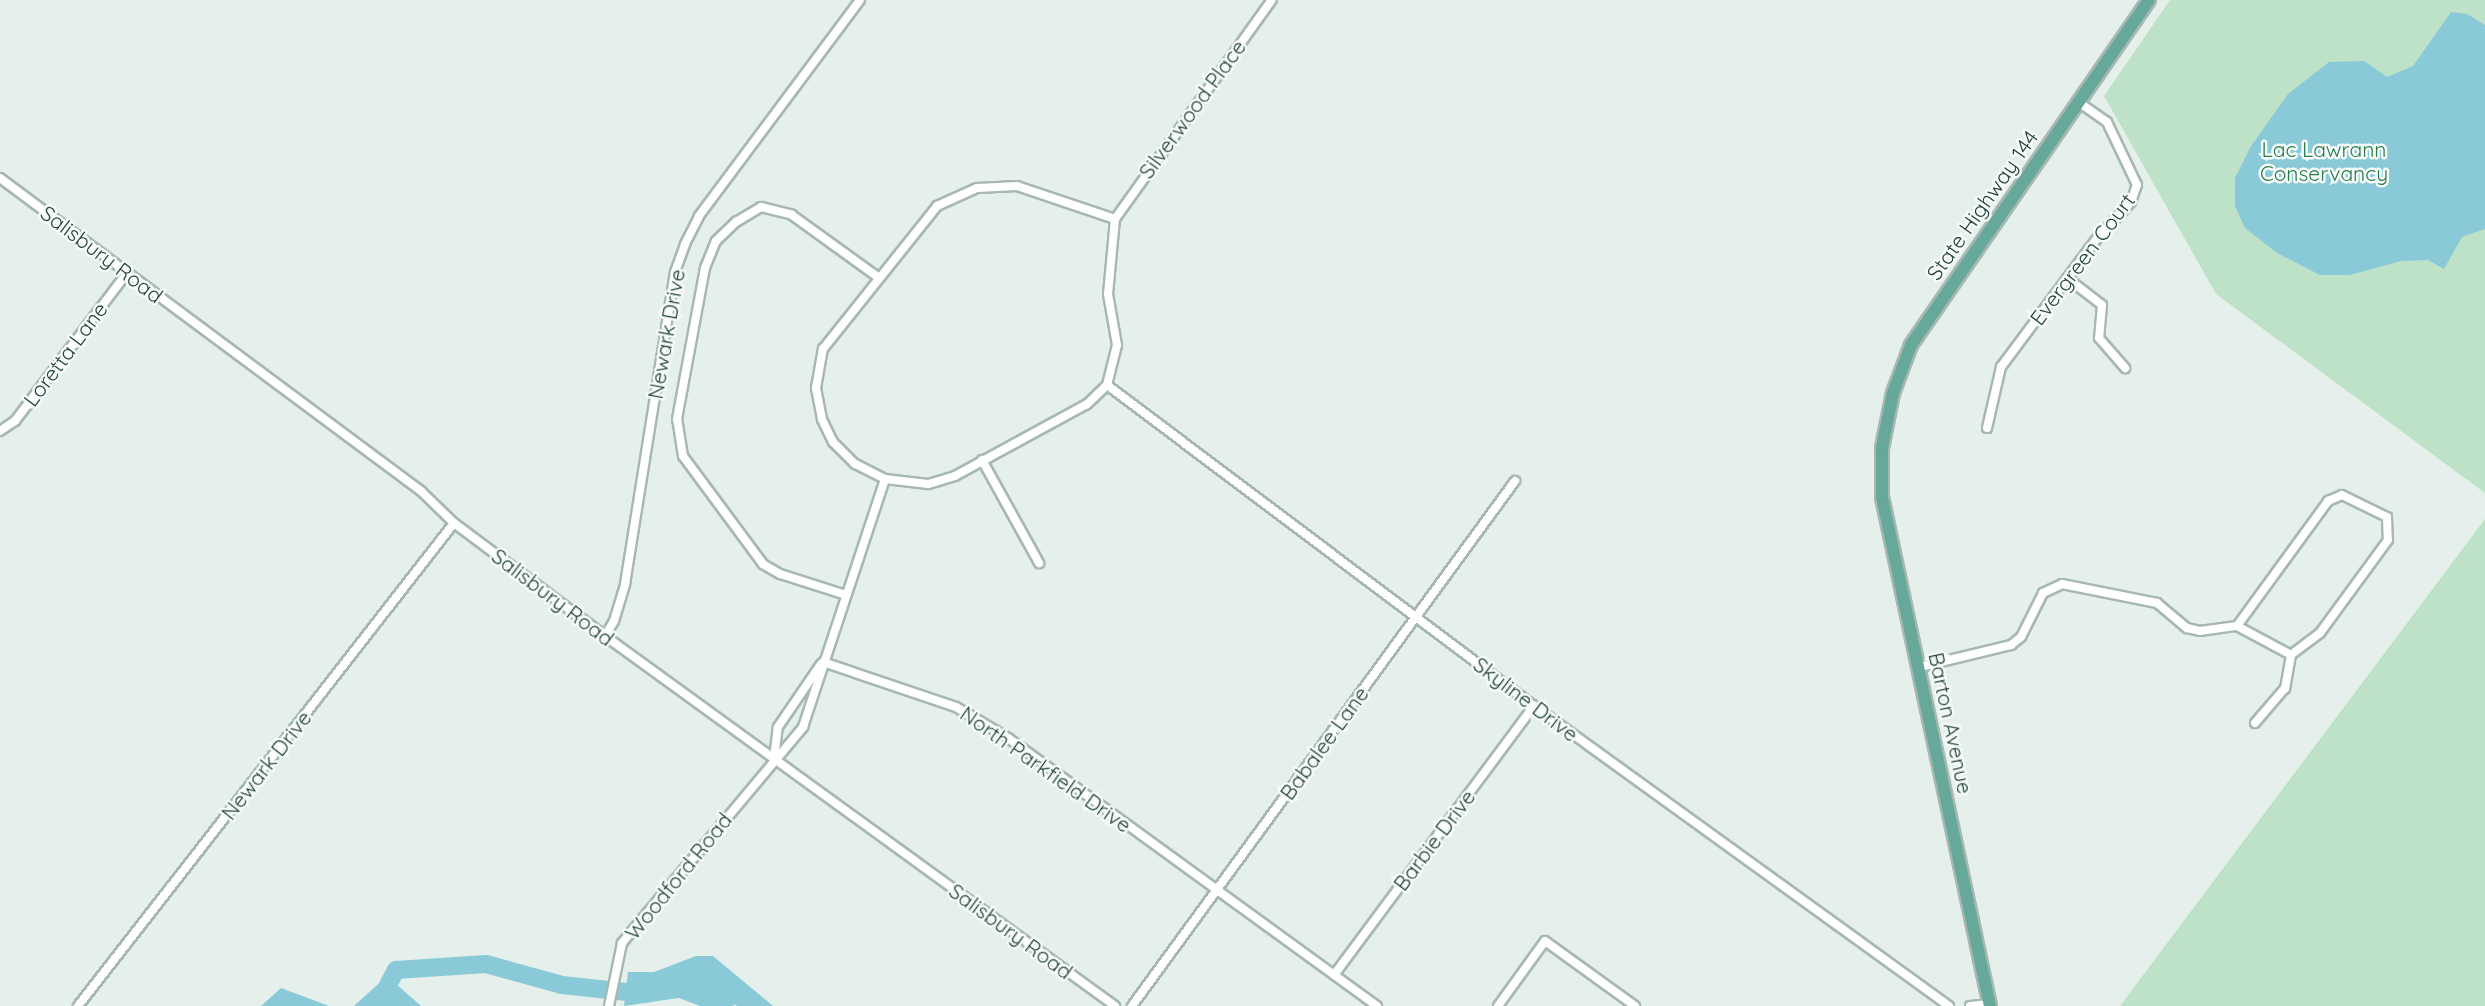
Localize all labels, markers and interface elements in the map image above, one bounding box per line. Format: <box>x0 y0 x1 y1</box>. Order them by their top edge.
street label: Silverwood Place <box>1133 35 1251 183</box>
street label: State Highway 144 <box>1921 125 2043 285</box>
park label: Lac Lawrann Conservancy <box>2260 136 2388 186</box>
street label: Evergreen Court <box>2024 188 2140 330</box>
street label: Salisbury Road <box>36 200 168 308</box>
street label: Newark Drive <box>642 267 690 401</box>
street label: Loretta Lane <box>18 297 112 411</box>
street label: Salisbury Road <box>487 543 619 651</box>
street label: Barton Avenue <box>1924 650 1978 796</box>
street label: Skyline Drive <box>1469 651 1583 747</box>
street label: Babalee Lane <box>1274 681 1374 805</box>
street label: North Parkfield Drive <box>956 701 1136 837</box>
street label: Newark Drive <box>216 705 316 825</box>
street label: Barbie Drive <box>1388 785 1480 895</box>
street label: Woodford Road <box>619 808 737 944</box>
street label: Salisbury Road <box>944 878 1078 984</box>

